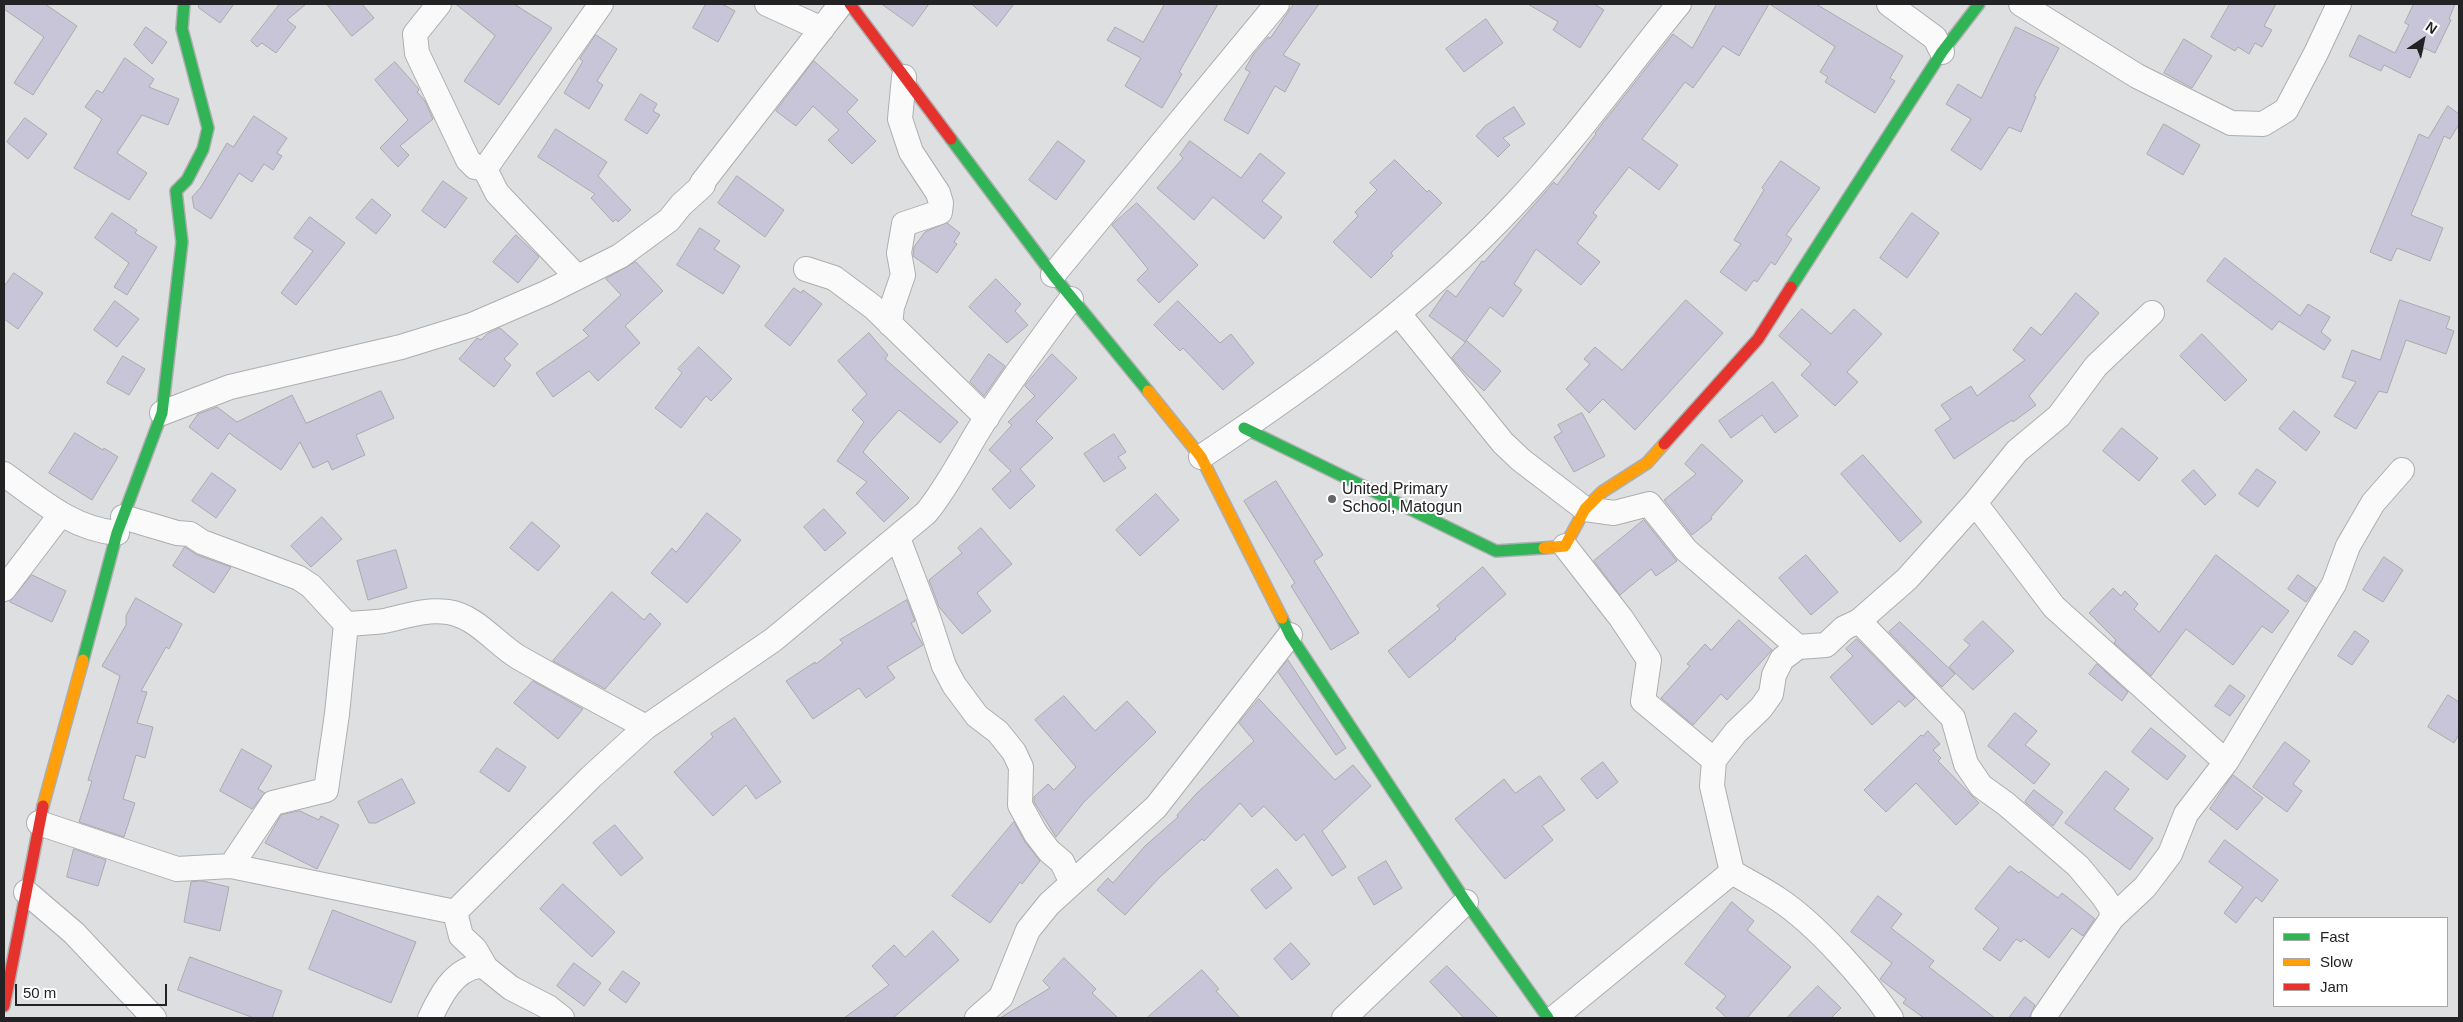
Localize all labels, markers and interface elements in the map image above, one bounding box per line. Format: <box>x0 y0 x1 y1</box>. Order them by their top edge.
north arrow <box>2398 15 2448 65</box>
text: N <box>2423 18 2440 37</box>
place label: United Primary School, Matogun <box>1342 480 1462 518</box>
marker: United Primary School, Matogun <box>1326 493 1338 505</box>
legend <box>2273 917 2448 1007</box>
text: Fast <box>2320 928 2349 945</box>
text: Slow <box>2320 953 2353 970</box>
scale bar <box>18 974 170 1006</box>
text: Jam <box>2320 978 2348 995</box>
text: 50 m <box>23 984 56 1001</box>

